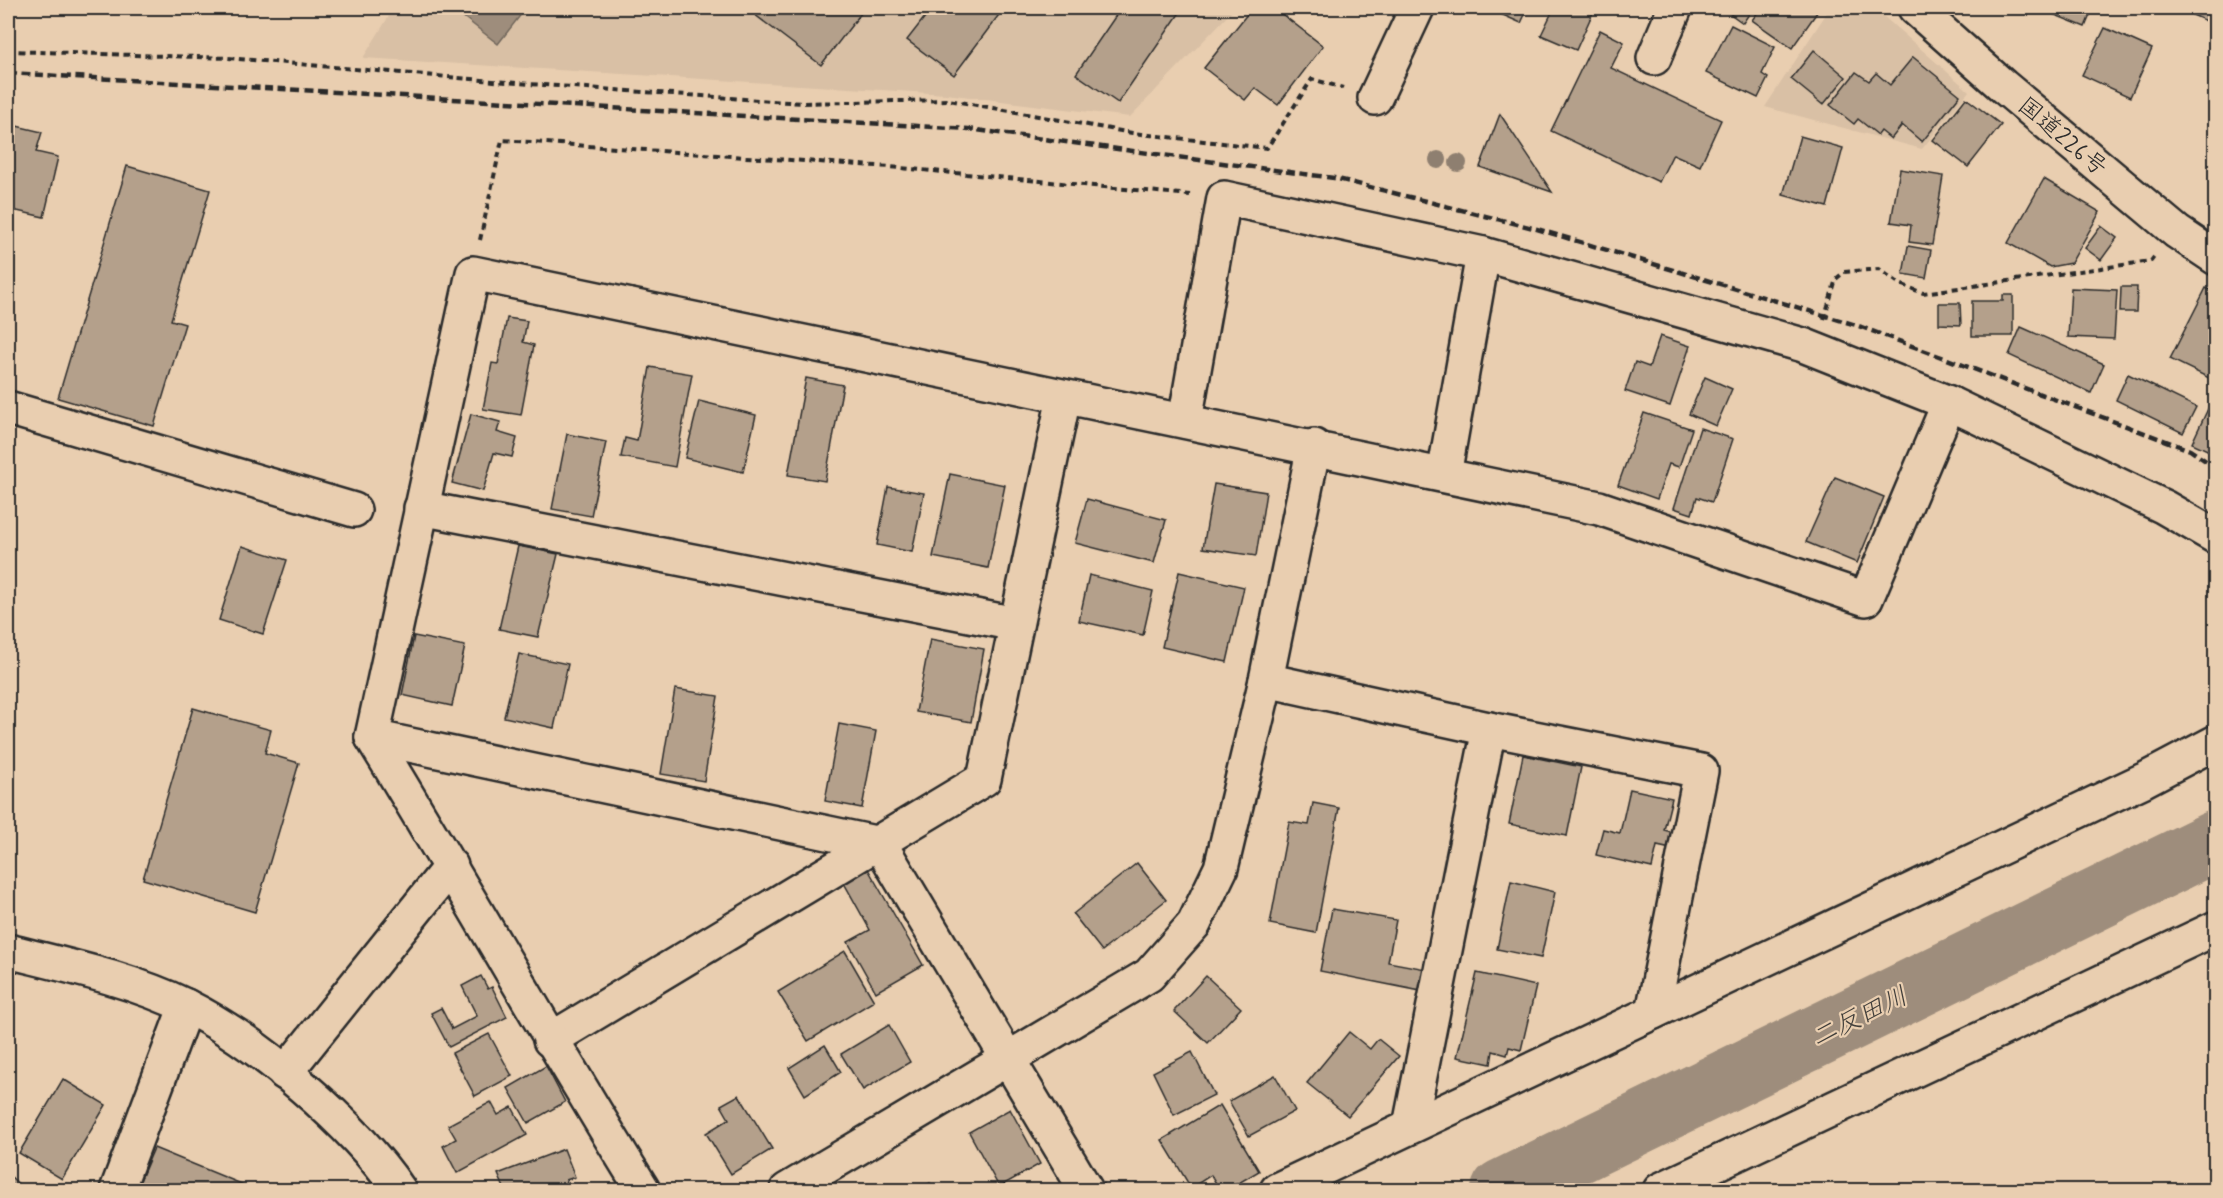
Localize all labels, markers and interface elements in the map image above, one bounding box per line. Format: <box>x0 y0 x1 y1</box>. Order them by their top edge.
street label: 国道226号 <box>2011 91 2113 184</box>
water label: 二反田川 <box>1806 980 1914 1056</box>

